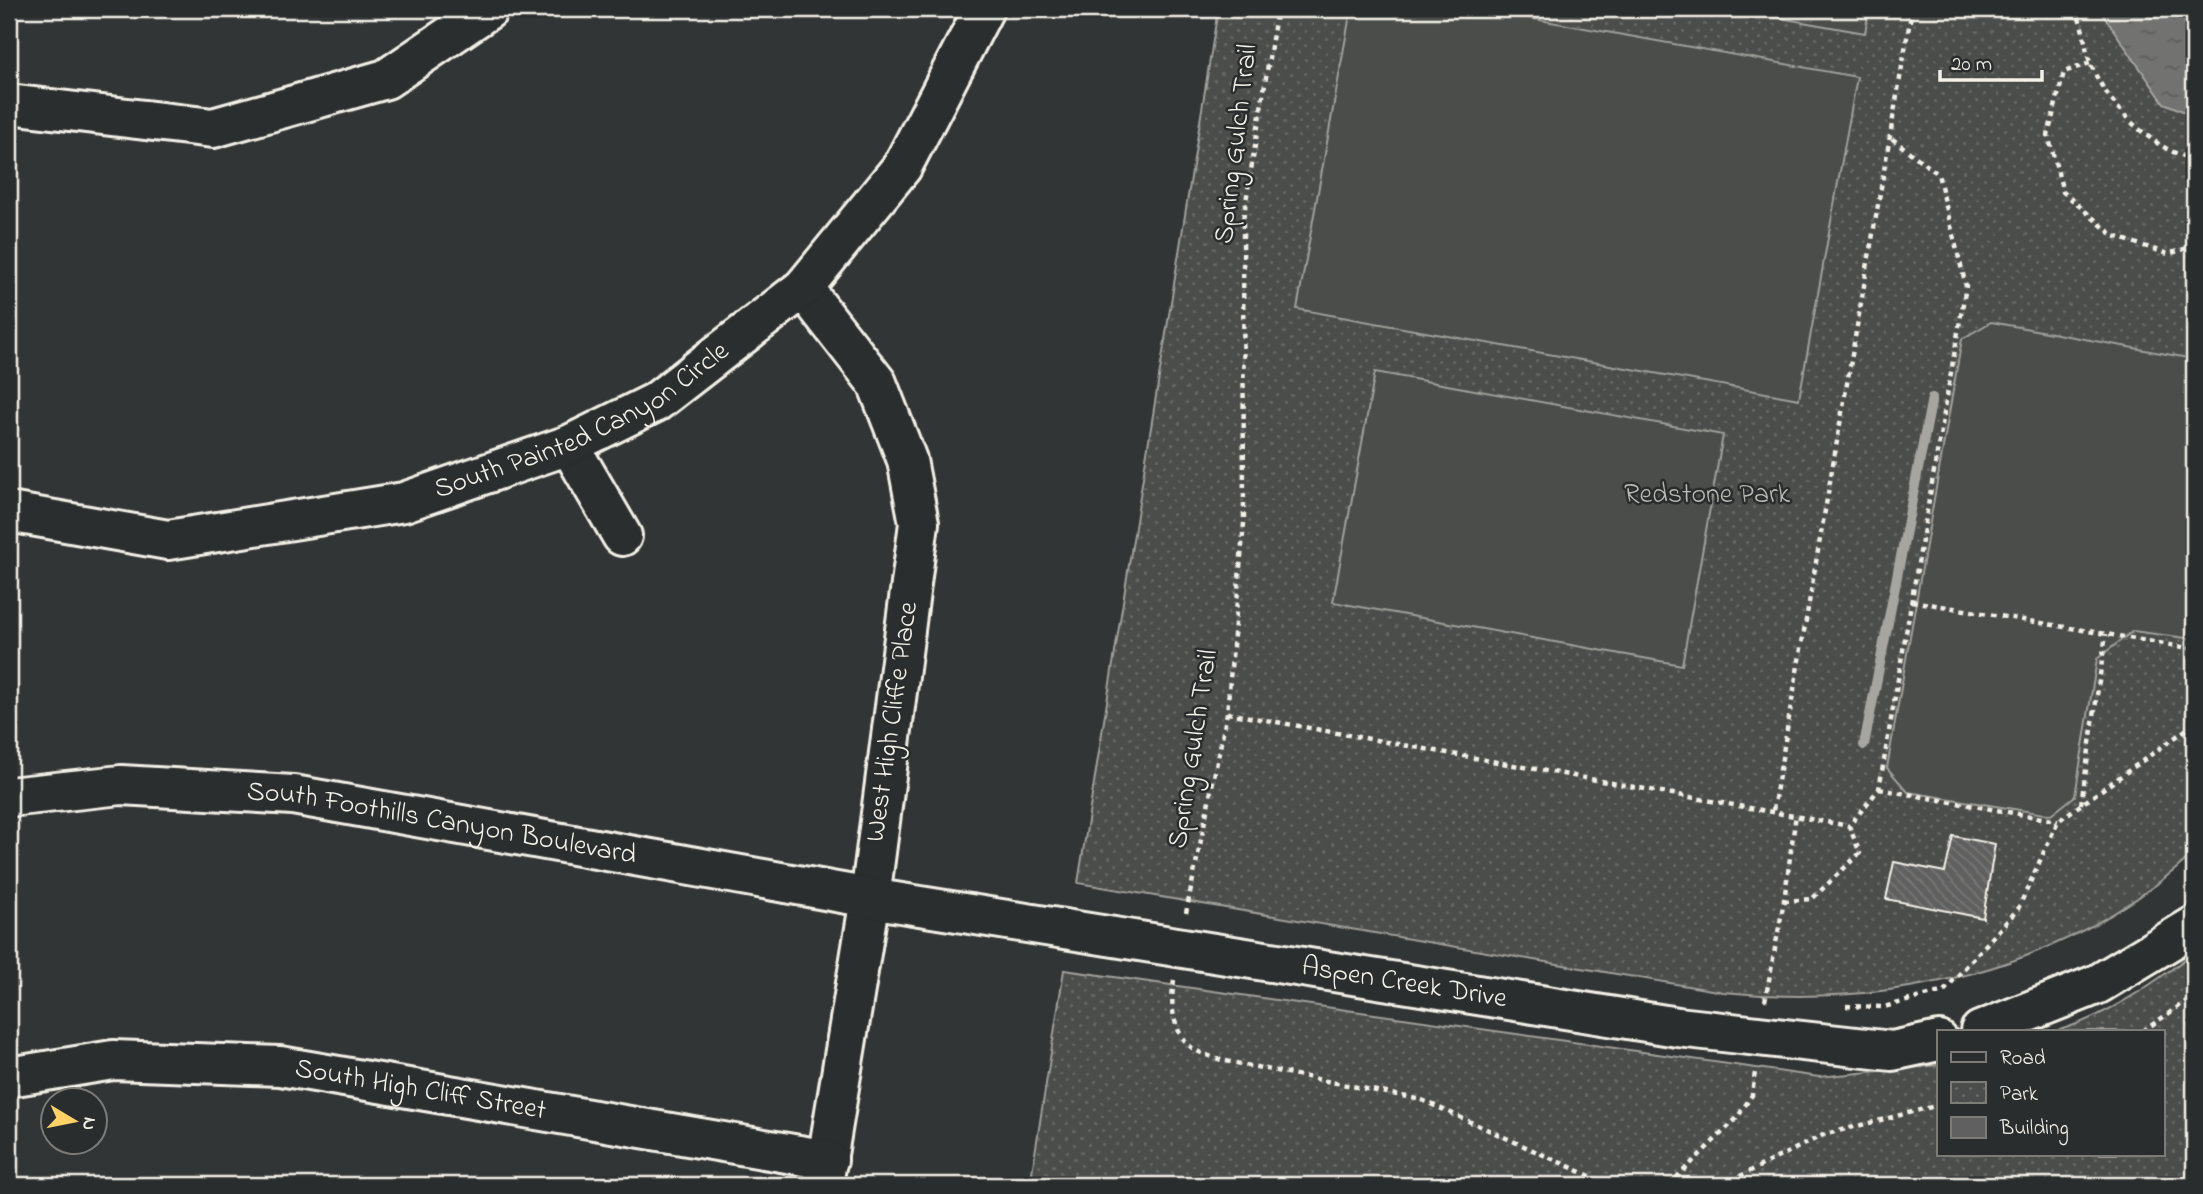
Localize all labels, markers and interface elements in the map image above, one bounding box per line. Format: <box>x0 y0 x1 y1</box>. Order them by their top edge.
scale bar <box>1940 38 2042 82</box>
street label: Spring Gulch Trail <box>1204 42 1270 246</box>
text: 20 m <box>1951 50 1992 80</box>
street label: South Painted Canyon Circle <box>429 332 739 511</box>
park label: Redstone Park <box>1624 475 1791 516</box>
street label: West High Cliffe Place <box>856 599 930 845</box>
street label: Spring Gulch Trail <box>1158 647 1230 851</box>
street label: South Foothills Canyon Boulevard <box>246 772 640 876</box>
street label: Aspen Creek Drive <box>1299 947 1510 1020</box>
legend <box>1937 1030 2164 1156</box>
text: Road <box>2000 1044 2046 1074</box>
street label: South High Cliff Street <box>292 1048 549 1132</box>
text: Park <box>2000 1080 2039 1110</box>
north arrow <box>38 1086 108 1156</box>
text: Building <box>1999 1114 2069 1146</box>
text: N <box>74 1115 103 1132</box>

